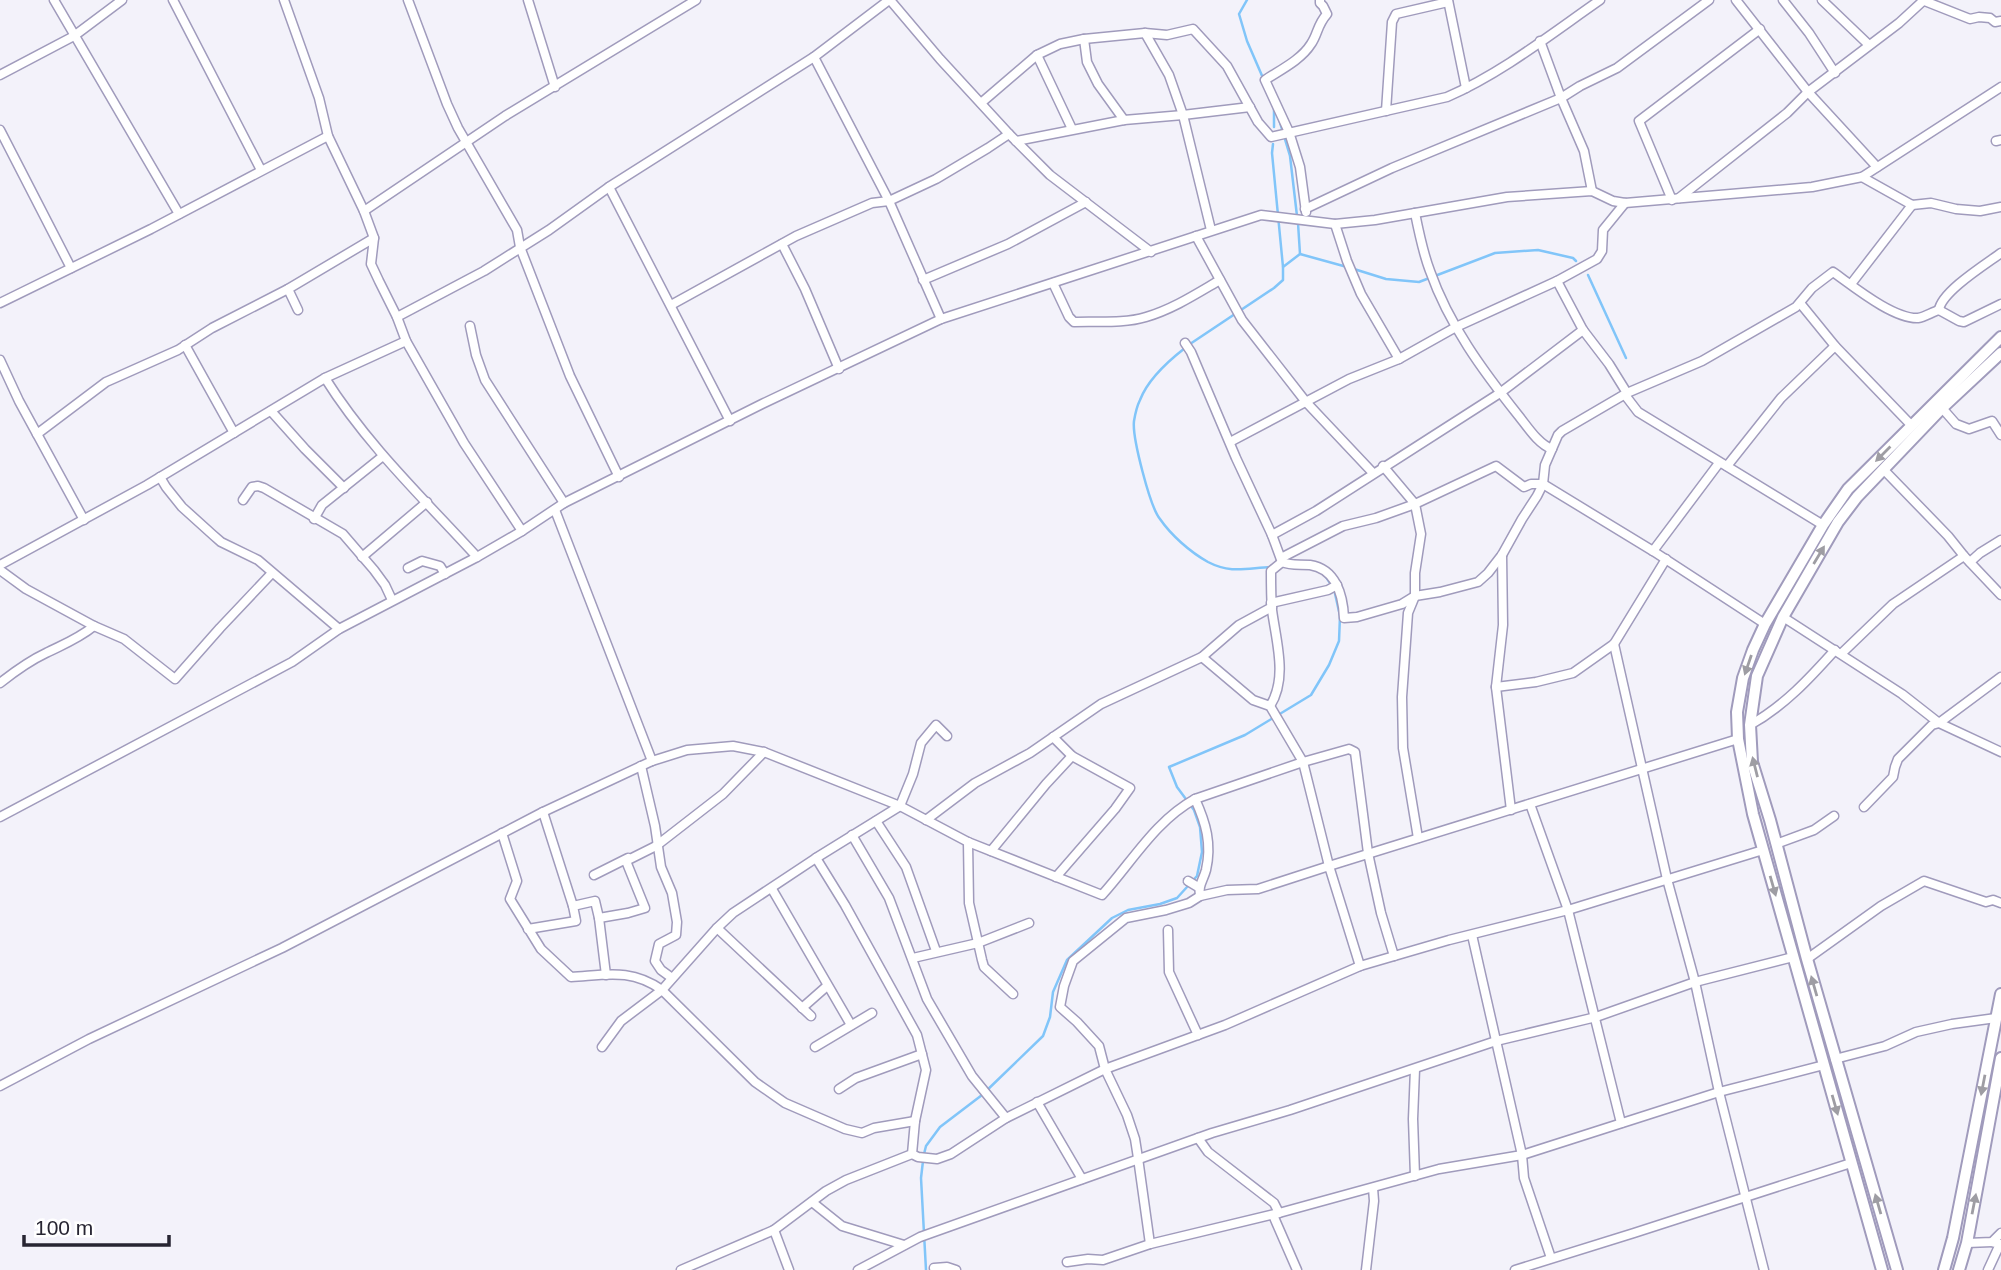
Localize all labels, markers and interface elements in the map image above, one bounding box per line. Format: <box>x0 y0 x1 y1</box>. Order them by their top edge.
one-way arrow <box>1875 446 1892 462</box>
one-way arrow <box>1812 546 1825 565</box>
one-way arrow <box>1742 654 1753 675</box>
one-way arrow <box>1749 756 1760 778</box>
one-way arrow <box>1769 876 1779 897</box>
one-way arrow <box>1809 975 1819 996</box>
one-way arrow <box>1978 1074 1989 1096</box>
one-way arrow <box>1830 1095 1841 1117</box>
one-way arrow <box>1872 1193 1883 1215</box>
one-way arrow <box>1969 1193 1980 1215</box>
scale bar <box>24 1204 170 1248</box>
text: 100 m <box>35 1216 93 1239</box>

